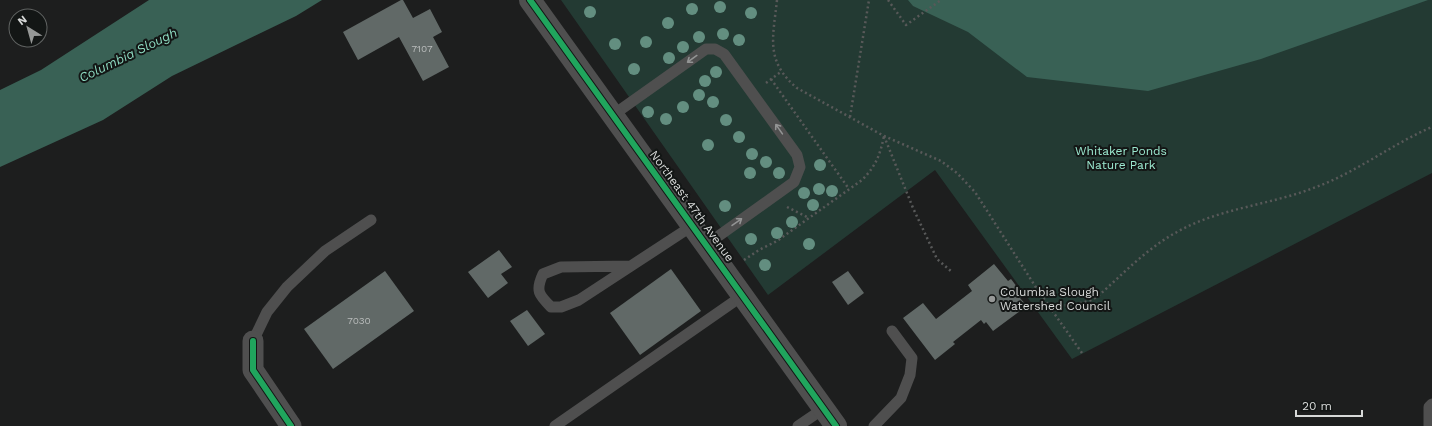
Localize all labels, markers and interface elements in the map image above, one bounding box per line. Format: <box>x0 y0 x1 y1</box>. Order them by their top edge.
north arrow <box>8 8 48 48</box>
text: N <box>15 13 29 28</box>
water label: Columbia Slough <box>76 25 180 85</box>
house number: 7107 <box>411 43 433 54</box>
one-way arrow <box>686 55 697 63</box>
one-way arrow <box>774 124 783 135</box>
park label: Whitaker Ponds Nature Park <box>1075 144 1167 172</box>
street label: Northeast 47th Avenue <box>647 148 737 264</box>
one-way arrow <box>732 218 743 226</box>
place label: Columbia Slough Watershed Council <box>1000 285 1111 313</box>
marker: Columbia Slough Watershed Council <box>987 294 997 304</box>
house number: 7030 <box>347 315 371 326</box>
scale bar <box>1296 392 1362 418</box>
text: 20 m <box>1302 399 1332 413</box>

